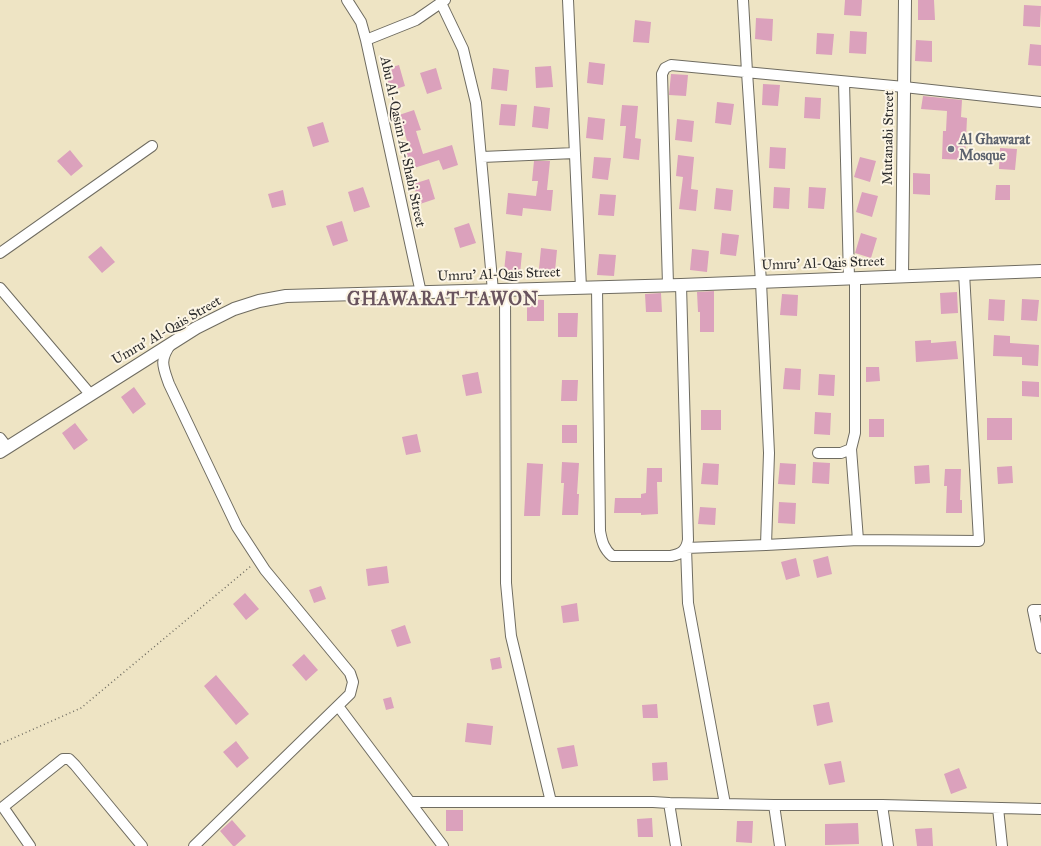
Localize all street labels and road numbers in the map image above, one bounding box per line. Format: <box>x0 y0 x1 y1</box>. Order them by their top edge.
street label: Abu Al-Qasim Al-Shabi Street <box>376 55 428 229</box>
street label: Mutanabi Street <box>880 91 898 185</box>
street label: Umru' Al-Qais Street <box>761 253 885 275</box>
street label: Umru' Al-Qais Street <box>437 264 561 286</box>
street label: Umru' Al-Qais Street <box>109 293 225 369</box>

